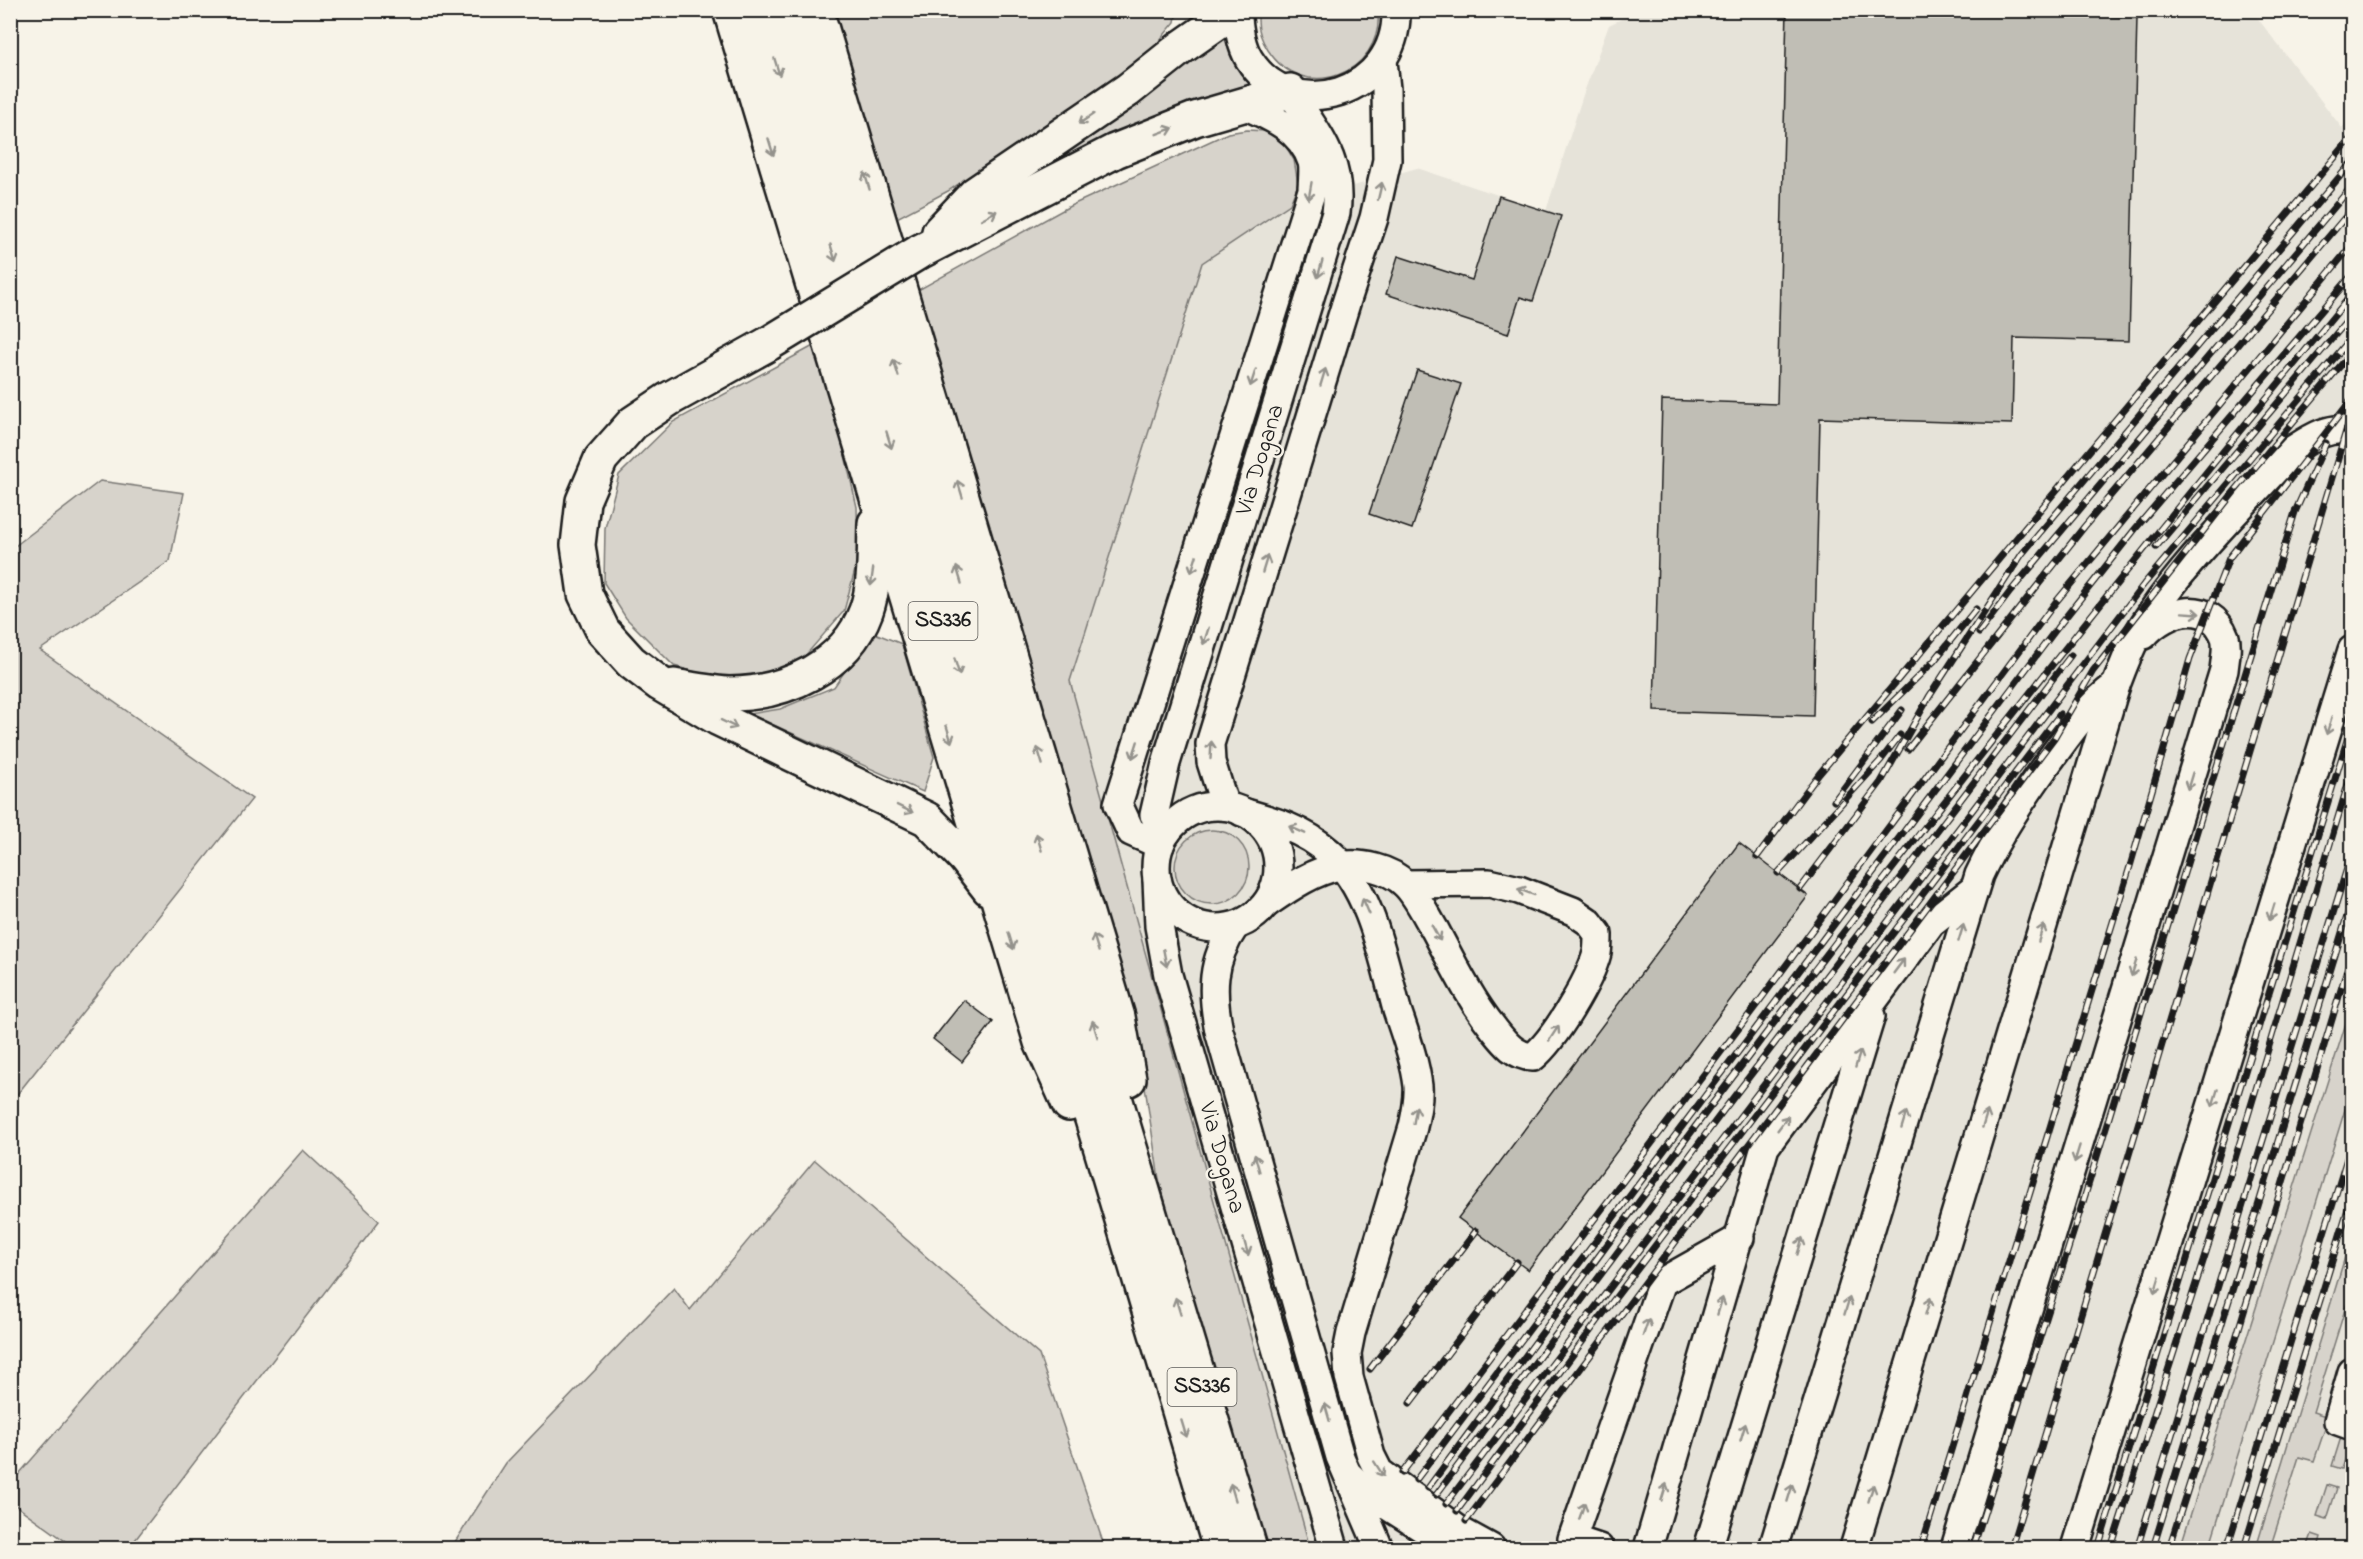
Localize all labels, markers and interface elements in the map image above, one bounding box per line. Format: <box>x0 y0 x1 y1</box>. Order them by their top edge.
one-way arrow <box>772 57 783 76</box>
one-way arrow <box>1078 113 1095 125</box>
one-way arrow <box>1155 125 1173 136</box>
one-way arrow <box>766 137 777 156</box>
one-way arrow <box>861 172 872 191</box>
one-way arrow <box>1304 181 1315 201</box>
one-way arrow <box>1375 182 1387 201</box>
one-way arrow <box>980 209 998 221</box>
one-way arrow <box>828 243 839 262</box>
one-way arrow <box>1314 259 1325 278</box>
one-way arrow <box>890 359 901 378</box>
one-way arrow <box>1246 368 1257 387</box>
one-way arrow <box>1319 368 1330 387</box>
street label: Via Dogana <box>1227 400 1294 521</box>
one-way arrow <box>884 430 895 449</box>
one-way arrow <box>954 480 965 499</box>
one-way arrow <box>1188 554 1199 573</box>
one-way arrow <box>1261 555 1272 574</box>
one-way arrow <box>867 566 878 586</box>
one-way arrow <box>953 566 964 585</box>
road number: SS336 <box>908 602 978 640</box>
one-way arrow <box>2181 607 2201 618</box>
one-way arrow <box>1200 626 1211 645</box>
one-way arrow <box>952 657 963 676</box>
one-way arrow <box>2323 716 2334 735</box>
one-way arrow <box>719 719 737 730</box>
one-way arrow <box>944 724 955 743</box>
one-way arrow <box>1129 740 1140 759</box>
one-way arrow <box>1206 741 1217 761</box>
one-way arrow <box>1034 747 1045 766</box>
one-way arrow <box>2184 771 2195 790</box>
one-way arrow <box>895 803 913 815</box>
one-way arrow <box>1288 824 1306 835</box>
one-way arrow <box>1033 833 1044 852</box>
one-way arrow <box>1517 886 1536 897</box>
one-way arrow <box>1360 898 1371 916</box>
one-way arrow <box>2266 902 2277 921</box>
one-way arrow <box>1430 924 1442 941</box>
one-way arrow <box>1956 924 1967 943</box>
one-way arrow <box>2036 924 2047 943</box>
one-way arrow <box>1006 931 1017 950</box>
one-way arrow <box>1090 934 1101 953</box>
one-way arrow <box>1160 948 1171 968</box>
one-way arrow <box>2127 958 2138 977</box>
one-way arrow <box>1893 959 1905 975</box>
one-way arrow <box>1089 1020 1100 1039</box>
one-way arrow <box>1548 1025 1560 1041</box>
one-way arrow <box>1853 1050 1864 1069</box>
one-way arrow <box>2209 1089 2220 1108</box>
street label: Via Dogana <box>1188 1097 1254 1218</box>
one-way arrow <box>1410 1105 1421 1125</box>
one-way arrow <box>1899 1110 1910 1129</box>
one-way arrow <box>1980 1110 1991 1129</box>
one-way arrow <box>1777 1115 1789 1131</box>
one-way arrow <box>2071 1144 2082 1163</box>
one-way arrow <box>1251 1154 1263 1173</box>
one-way arrow <box>1241 1237 1252 1256</box>
one-way arrow <box>1795 1237 1806 1256</box>
one-way arrow <box>2151 1275 2162 1294</box>
one-way arrow <box>1172 1296 1183 1315</box>
one-way arrow <box>1715 1296 1726 1315</box>
one-way arrow <box>1842 1297 1853 1316</box>
one-way arrow <box>1923 1297 1934 1316</box>
one-way arrow <box>1641 1318 1652 1337</box>
road number: SS336 <box>1168 1368 1236 1406</box>
one-way arrow <box>1321 1403 1332 1422</box>
one-way arrow <box>1179 1419 1190 1438</box>
one-way arrow <box>1738 1423 1749 1442</box>
one-way arrow <box>1373 1460 1385 1477</box>
one-way arrow <box>1227 1483 1238 1502</box>
one-way arrow <box>1659 1483 1670 1502</box>
one-way arrow <box>1866 1483 1877 1502</box>
one-way arrow <box>1785 1484 1796 1503</box>
one-way arrow <box>1577 1502 1588 1521</box>

